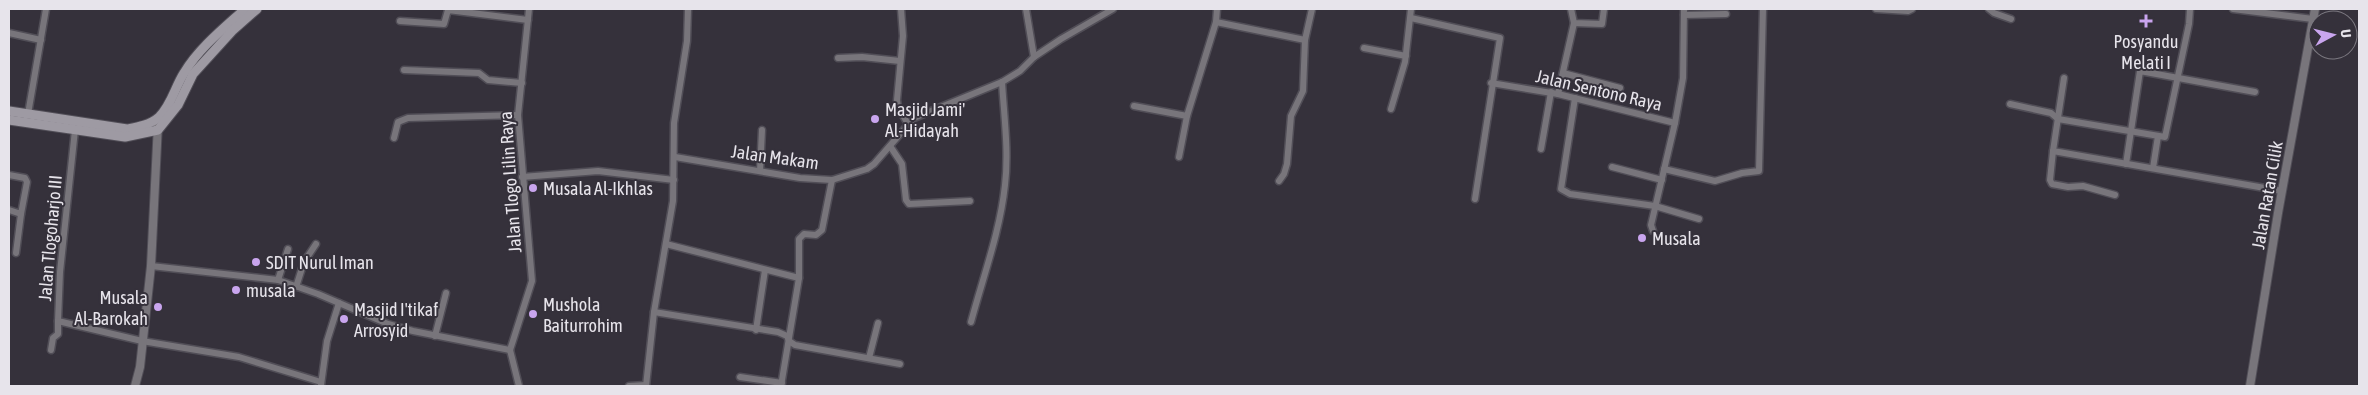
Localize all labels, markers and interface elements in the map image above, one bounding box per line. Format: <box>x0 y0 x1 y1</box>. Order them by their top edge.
north arrow <box>2308 10 2358 60</box>
marker: Posyandu Melati I <box>2139 14 2153 28</box>
text: U <box>2337 28 2354 38</box>
place label: Posyandu Melati I <box>2113 31 2179 73</box>
street label: Jalan Sentono Raya <box>1534 65 1664 115</box>
place label: Masjid Jami' Al-Hidayah <box>885 99 965 141</box>
street label: Jalan Tlogo Lilin Raya <box>495 111 525 253</box>
marker: Masjid Jami' Al-Hidayah <box>869 113 881 125</box>
street label: Jalan Ratan Cilik <box>2247 139 2287 251</box>
street label: Jalan Makam <box>730 140 820 174</box>
street label: Jalan Tlogoharjo III <box>34 174 66 302</box>
place label: Musala Al-Ikhlas <box>543 178 653 199</box>
marker: Musala Al-Ikhlas <box>527 182 539 194</box>
place label: Musala <box>1652 228 1701 249</box>
marker: Musala <box>1636 232 1648 244</box>
place label: SDIT Nurul Iman <box>266 252 374 273</box>
marker: SDIT Nurul Iman <box>250 256 262 268</box>
place label: musala <box>246 280 296 301</box>
marker: musala <box>230 284 242 296</box>
place label: Musala Al-Barokah <box>74 287 148 329</box>
place label: Mushola Baiturrohim <box>543 294 623 336</box>
place label: Masjid I'tikaf Arrosyid <box>354 299 438 341</box>
marker: Musala Al-Barokah <box>152 301 164 313</box>
marker: Mushola Baiturrohim <box>527 308 539 320</box>
marker: Masjid I'tikaf Arrosyid <box>338 313 350 325</box>

